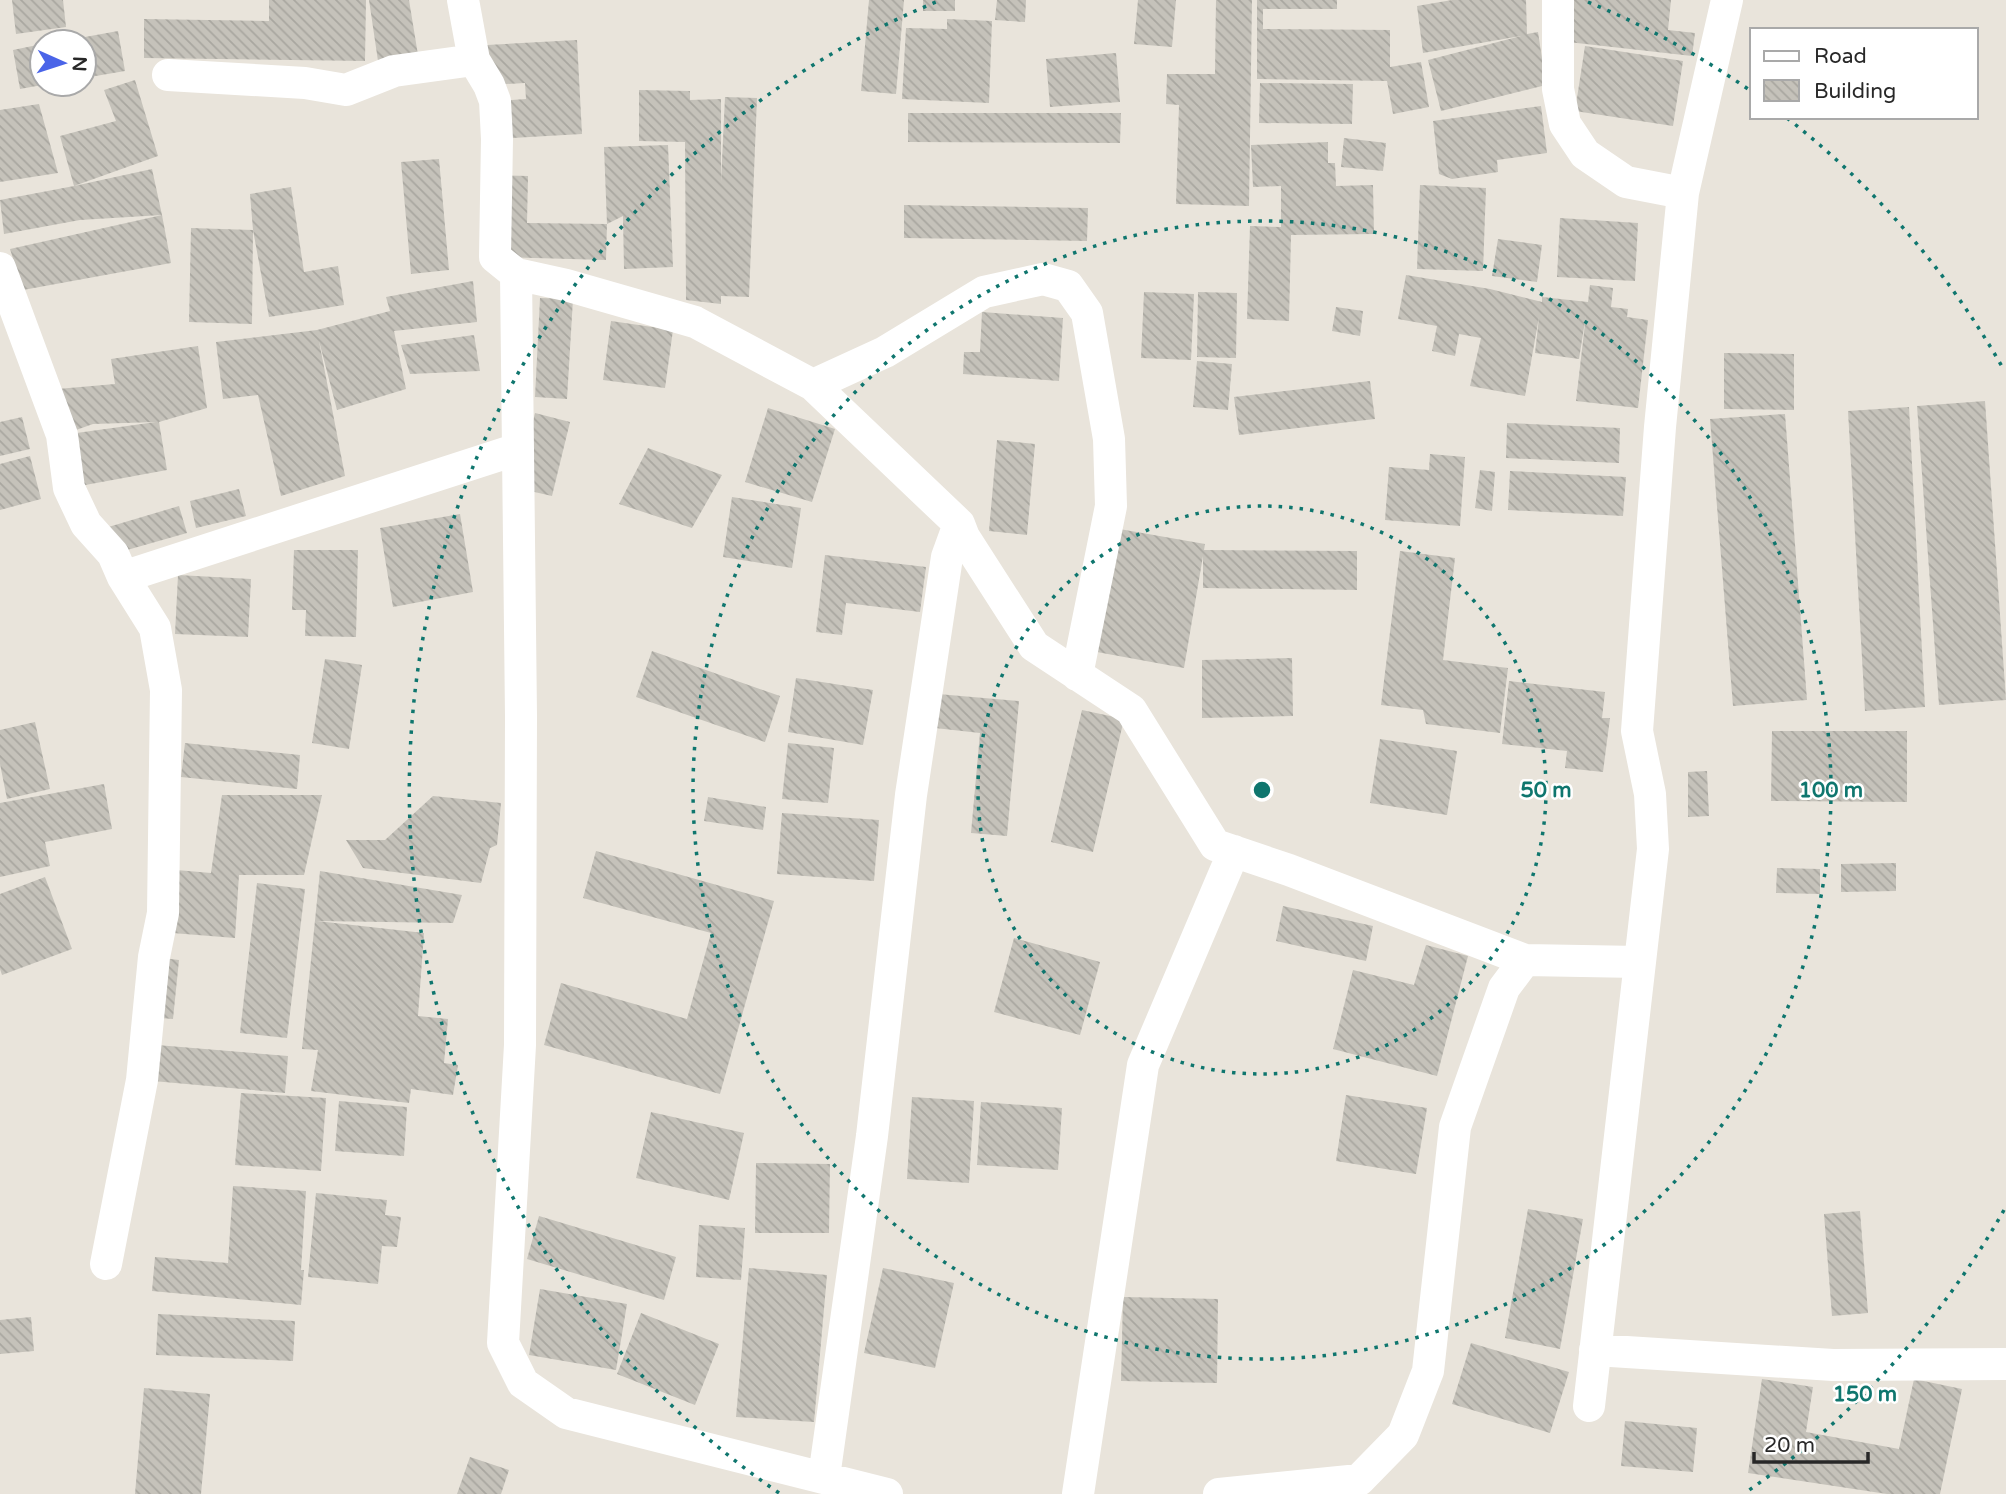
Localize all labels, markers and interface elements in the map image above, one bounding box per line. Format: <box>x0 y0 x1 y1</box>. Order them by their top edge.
north arrow <box>28 28 98 98</box>
legend <box>1750 28 1978 119</box>
text: Road <box>1814 44 1867 69</box>
text: N <box>68 56 90 72</box>
text: Building <box>1814 79 1896 104</box>
centre of rings <box>1250 778 1274 802</box>
text: 50 m <box>1520 778 1572 803</box>
text: 100 m <box>1799 778 1863 803</box>
text: 150 m <box>1833 1382 1897 1407</box>
scale bar <box>1754 1420 1868 1464</box>
text: 20 m <box>1764 1433 1815 1458</box>

